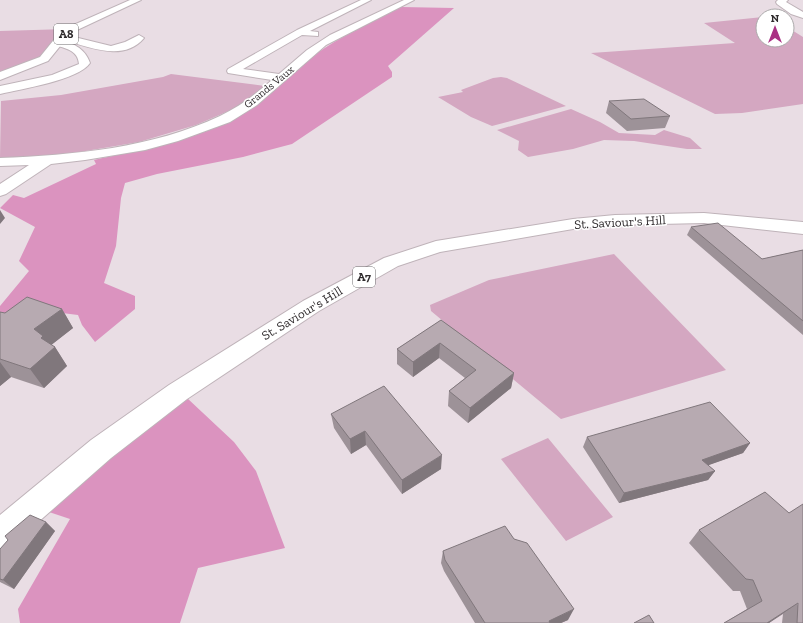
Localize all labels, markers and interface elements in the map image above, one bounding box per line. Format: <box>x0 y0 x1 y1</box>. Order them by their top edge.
north arrow <box>755 8 795 48</box>
text: N <box>771 12 780 25</box>
road number: A8 <box>54 24 78 44</box>
street label: Grands Vaux <box>241 63 297 111</box>
street label: St. Saviour's Hill <box>574 212 667 232</box>
road number: A7 <box>353 267 375 287</box>
street label: St. Saviour's Hill <box>259 283 346 343</box>

